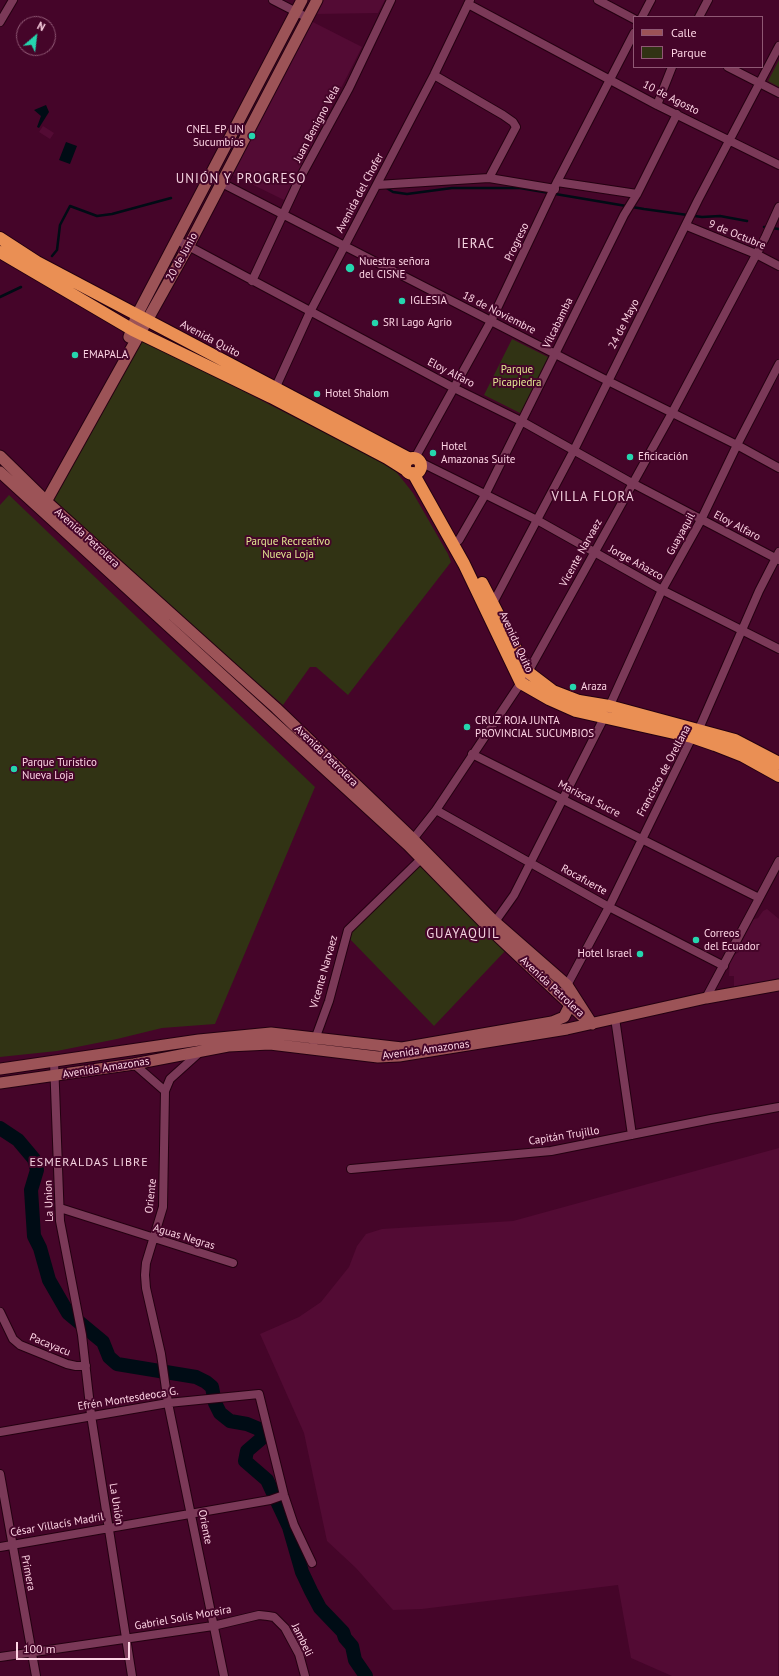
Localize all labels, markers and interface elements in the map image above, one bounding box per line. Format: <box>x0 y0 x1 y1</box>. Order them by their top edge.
north arrow <box>16 16 56 56</box>
legend <box>633 16 763 68</box>
text: N <box>35 18 48 34</box>
text: Calle <box>671 25 697 40</box>
text: Parque <box>671 45 706 60</box>
street label: 10 de Agosto <box>641 78 701 118</box>
street label: Juan Benigno Vela <box>291 83 343 165</box>
place label: CNEL EP UN Sucumbíos <box>186 123 244 149</box>
marker: CNEL EP UN Sucumbíos <box>247 131 257 141</box>
street label: Avenida del Chofer <box>333 151 387 235</box>
district label: UNIÓN Y PROGRESO <box>176 171 306 187</box>
street label: 9 de Octubre <box>706 217 768 253</box>
street label: Progreso <box>502 221 532 263</box>
street label: 20 de Junio <box>163 230 201 284</box>
district label: IERAC <box>457 236 495 252</box>
place label: Nuestra señora del CISNE <box>359 255 430 281</box>
marker: Nuestra señora del CISNE <box>344 262 356 274</box>
street label: 18 de Noviembre <box>460 289 538 337</box>
place label: IGLESIA <box>410 294 447 308</box>
marker: IGLESIA <box>397 296 407 306</box>
street label: Vilcabamba <box>540 296 576 350</box>
street label: 24 de Mayo <box>606 297 642 351</box>
place label: SRI Lago Agrio <box>383 316 452 330</box>
street label: Avenida Quito <box>178 318 242 360</box>
marker: SRI Lago Agrio <box>370 318 380 328</box>
place label: EMAPALA <box>83 348 128 362</box>
marker: EMAPALA <box>70 350 80 360</box>
street label: Eloy Alfaro <box>425 356 477 390</box>
park label: Parque Picapiedra <box>492 363 542 389</box>
place label: Hotel Shalom <box>325 387 389 401</box>
marker: Hotel Shalom <box>312 389 322 399</box>
place label: Hotel Amazonas Suite <box>441 440 515 466</box>
marker: Hotel Amazonas Suite <box>428 448 438 458</box>
place label: Eficicación <box>638 450 688 464</box>
marker: Eficicación <box>625 452 635 462</box>
district label: VILLA FLORA <box>551 489 635 505</box>
street label: Avenida Petrolera <box>52 505 122 571</box>
street label: Eloy Alfaro <box>711 508 763 544</box>
street label: Guayaquil <box>664 510 698 558</box>
street label: Vicente Narvaez <box>557 517 605 589</box>
park label: Parque Recreativo Nueva Loja <box>246 535 330 561</box>
street label: Jorge Añazco <box>606 543 666 583</box>
street label: Avenida Quito <box>496 609 536 675</box>
place label: Araza <box>581 680 607 694</box>
marker: Araza <box>568 682 578 692</box>
place label: CRUZ ROJA JUNTA PROVINCIAL SUCUMBIOS <box>475 714 594 740</box>
street label: Avenida Petrolera <box>292 722 360 790</box>
marker: CRUZ ROJA JUNTA PROVINCIAL SUCUMBIOS <box>462 722 472 732</box>
street label: Francisco de Orellana <box>634 723 694 819</box>
place label: Parque Turístico Nueva Loja <box>22 756 97 782</box>
marker: Parque Turístico Nueva Loja <box>9 764 19 774</box>
street label: Mariscal Sucre <box>556 778 622 820</box>
street label: Rocafuerte <box>559 862 609 898</box>
district label: GUAYAQUIL <box>426 926 500 942</box>
place label: Correos del Ecuador <box>704 927 759 953</box>
street label: Vicente Narvaez <box>307 934 341 1010</box>
marker: Correos del Ecuador <box>691 935 701 945</box>
place label: Hotel Israel <box>578 947 632 961</box>
marker: Hotel Israel <box>635 949 645 959</box>
street label: Avenida Petrolera <box>517 954 587 1020</box>
street label: Avenida Amazonas <box>382 1037 470 1063</box>
street label: Avenida Amazonas <box>62 1055 150 1081</box>
street label: Capitán Trujillo <box>528 1124 600 1148</box>
district label: ESMERALDAS LIBRE <box>29 1156 149 1170</box>
street label: Oriente <box>143 1178 159 1214</box>
street label: La Union <box>42 1180 56 1222</box>
street label: Aguas Negras <box>152 1221 216 1253</box>
street label: Pacayacu <box>28 1331 72 1359</box>
street label: Efrén Montesdeoca G. <box>77 1385 179 1413</box>
street label: La Unión <box>106 1482 126 1526</box>
street label: Oriente <box>195 1509 215 1545</box>
street label: César Villacís Madril <box>9 1510 105 1540</box>
street label: Primera <box>18 1554 38 1592</box>
street label: Gabriel Solís Moreira <box>134 1603 232 1633</box>
street label: Jambeli <box>288 1621 316 1659</box>
scale bar <box>18 1634 132 1660</box>
text: 100 m <box>23 1641 56 1656</box>

